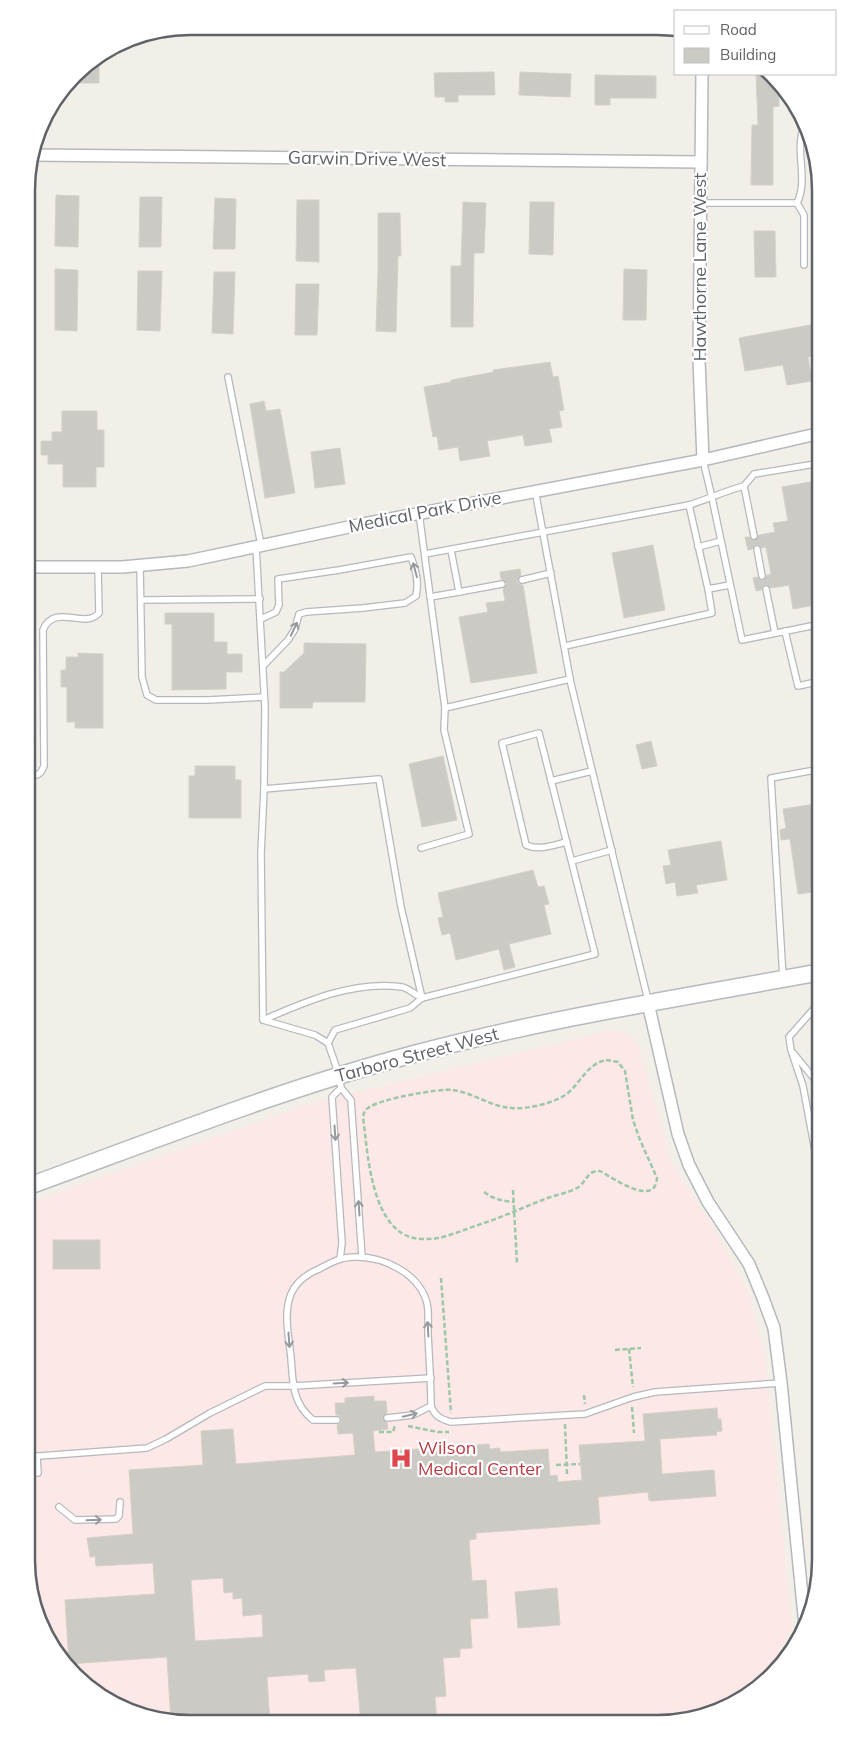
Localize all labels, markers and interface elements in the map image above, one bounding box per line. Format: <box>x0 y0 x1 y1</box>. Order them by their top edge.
legend <box>674 10 837 75</box>
text: Road <box>720 20 757 39</box>
text: Building <box>720 45 776 64</box>
street label: Garwin Drive West <box>288 146 446 171</box>
street label: Hawthorne Lane West <box>688 173 711 361</box>
street label: Medical Park Drive <box>347 485 503 538</box>
one-way arrow <box>410 563 419 579</box>
one-way arrow <box>289 622 299 637</box>
street label: Tarboro Street West <box>333 1022 501 1087</box>
one-way arrow <box>330 1125 339 1141</box>
one-way arrow <box>355 1201 364 1217</box>
one-way arrow <box>423 1322 433 1338</box>
one-way arrow <box>285 1331 294 1347</box>
one-way arrow <box>333 1379 349 1388</box>
one-way arrow <box>401 1410 417 1419</box>
place label: Wilson Medical Center <box>418 1436 542 1480</box>
hospital icon: Wilson Medical Center <box>388 1445 414 1471</box>
one-way arrow <box>86 1515 102 1525</box>

